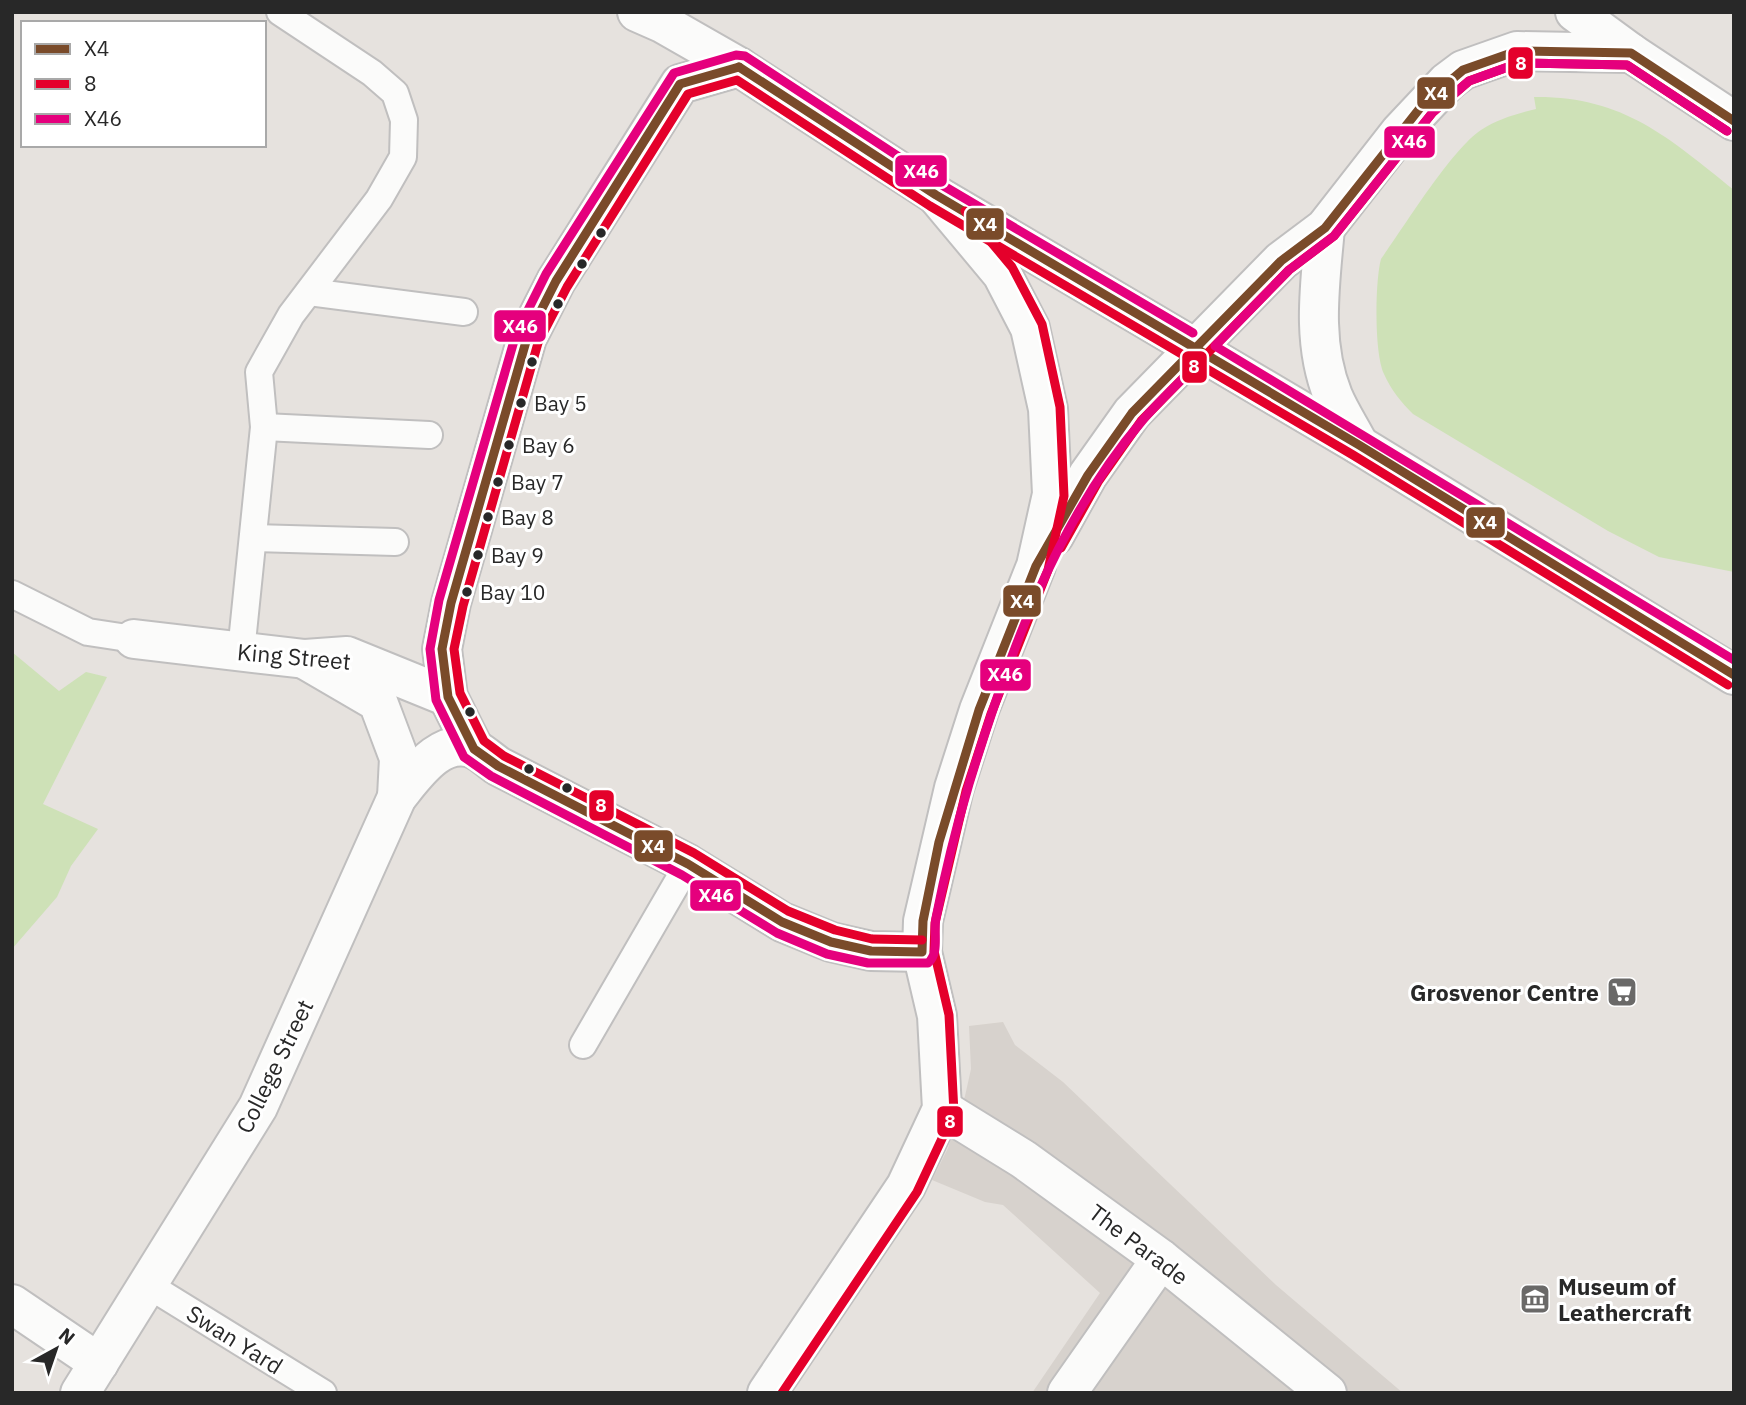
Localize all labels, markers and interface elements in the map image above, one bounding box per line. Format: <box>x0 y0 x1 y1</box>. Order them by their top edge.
legend <box>21 21 266 147</box>
text: X4 <box>84 34 109 62</box>
line badge: 8 <box>1507 46 1534 80</box>
text: 8 <box>1515 51 1527 75</box>
text: 8 <box>84 69 97 97</box>
line badge: X4 <box>1416 76 1456 110</box>
text: X4 <box>1424 81 1448 105</box>
text: X46 <box>84 104 122 132</box>
line badge: X46 <box>1383 125 1436 159</box>
text: X46 <box>1391 129 1427 153</box>
line badge: X46 <box>894 154 948 188</box>
text: X46 <box>903 159 939 183</box>
line badge: X4 <box>965 207 1005 241</box>
text: X4 <box>973 212 997 236</box>
unlabelled marker <box>594 226 608 240</box>
unlabelled marker <box>575 257 589 271</box>
unlabelled marker <box>551 297 565 311</box>
line badge: X46 <box>493 309 547 343</box>
text: X46 <box>502 314 538 338</box>
line badge: 8 <box>1181 350 1208 384</box>
text: 8 <box>1188 354 1200 378</box>
unlabelled marker <box>525 355 539 369</box>
place label: Bay 5 <box>534 389 587 417</box>
marker: Bay 5 <box>514 396 528 410</box>
place label: Bay 6 <box>522 431 575 459</box>
marker: Bay 6 <box>502 438 516 452</box>
place label: Bay 7 <box>511 468 564 496</box>
marker: Bay 7 <box>491 475 505 489</box>
place label: Bay 8 <box>501 503 554 531</box>
line badge: X4 <box>1465 506 1506 539</box>
marker: Bay 8 <box>481 510 495 524</box>
text: X4 <box>1473 510 1497 534</box>
place label: Bay 9 <box>491 541 544 569</box>
marker: Bay 9 <box>471 548 485 562</box>
place label: Bay 10 <box>480 578 545 606</box>
line badge: X4 <box>1002 584 1042 618</box>
marker: Bay 10 <box>460 585 474 599</box>
text: X4 <box>1010 589 1034 613</box>
street label: King Street <box>236 636 352 676</box>
line badge: X46 <box>979 658 1032 692</box>
text: X46 <box>987 662 1023 686</box>
unlabelled marker <box>463 705 477 719</box>
unlabelled marker <box>522 762 536 776</box>
unlabelled marker <box>560 781 574 795</box>
line badge: 8 <box>588 789 615 822</box>
text: 8 <box>595 793 607 817</box>
line badge: X4 <box>633 829 674 863</box>
text: X4 <box>641 834 665 858</box>
line badge: X46 <box>689 879 742 912</box>
text: X46 <box>698 883 734 907</box>
supermarket icon: Grosvenor Centre <box>1605 975 1639 1009</box>
place label: Grosvenor Centre <box>1410 977 1599 1007</box>
street label: College Street <box>229 994 319 1138</box>
line badge: 8 <box>936 1105 964 1138</box>
text: 8 <box>944 1109 956 1133</box>
street label: The Parade <box>1083 1197 1195 1291</box>
place label: Museum of Leathercraft <box>1558 1271 1692 1327</box>
museum icon: Museum of Leathercraft <box>1518 1282 1552 1316</box>
street label: Swan Yard <box>181 1298 289 1380</box>
north arrow <box>21 1314 91 1384</box>
text: N <box>54 1322 80 1350</box>

